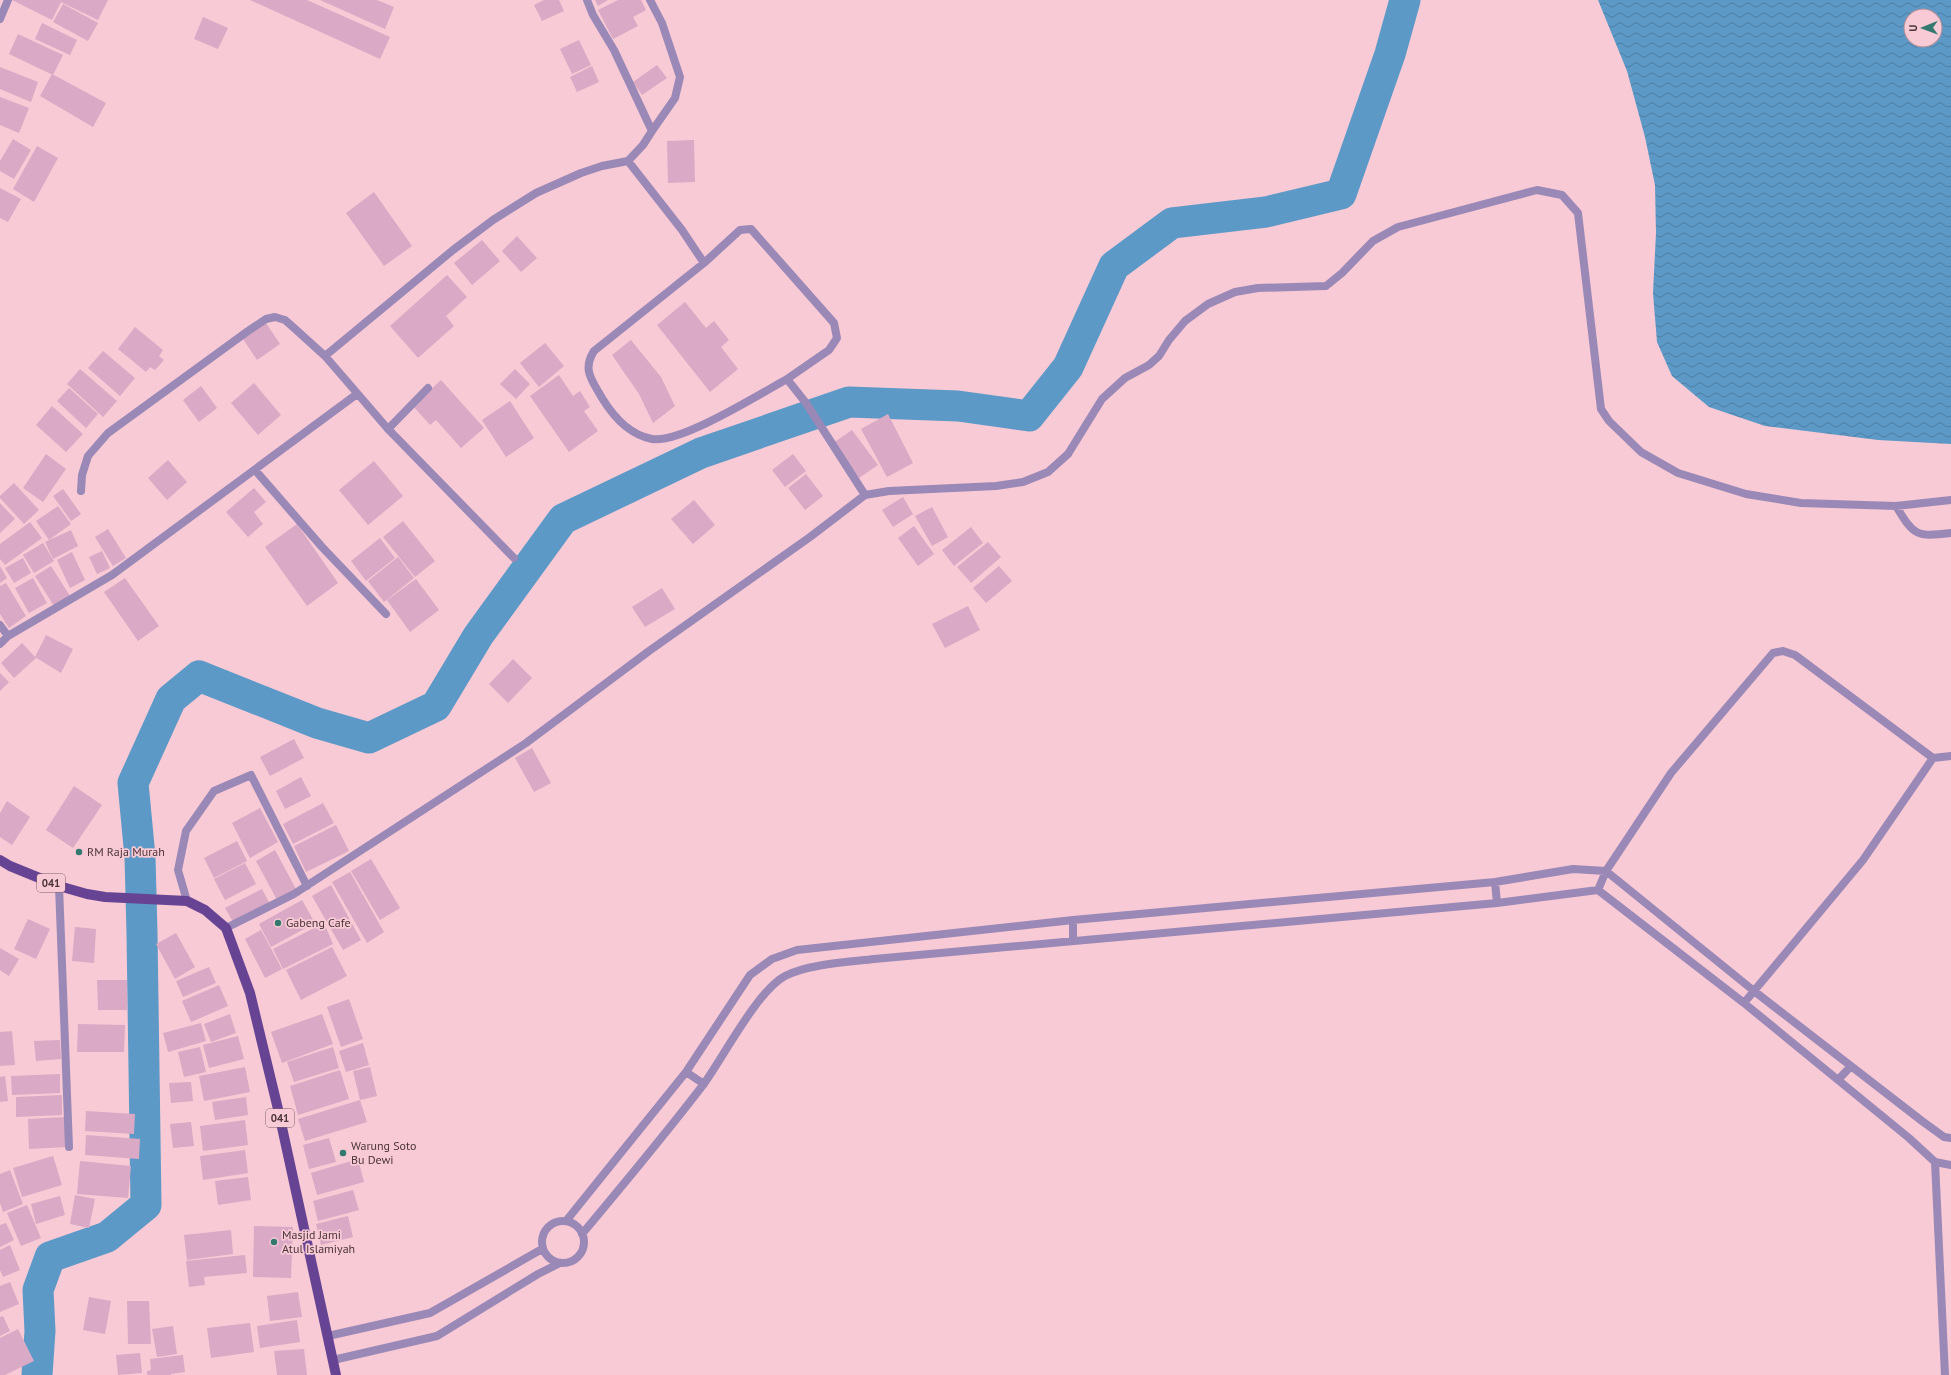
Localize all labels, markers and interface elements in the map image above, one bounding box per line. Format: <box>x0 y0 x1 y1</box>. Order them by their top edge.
north arrow <box>1903 8 1943 48</box>
text: U <box>1906 25 1920 32</box>
place label: RM Raja Murah <box>87 844 165 859</box>
marker: RM Raja Murah <box>74 847 84 857</box>
road number: 041 <box>37 874 65 892</box>
place label: Gabeng Cafe <box>286 915 350 930</box>
marker: Gabeng Cafe <box>273 918 283 928</box>
road number: 041 <box>266 1109 294 1127</box>
place label: Warung Soto Bu Dewi <box>351 1138 416 1167</box>
marker: Warung Soto Bu Dewi <box>338 1148 348 1158</box>
place label: Masjid Jami Atul Islamiyah <box>282 1227 355 1256</box>
marker: Masjid Jami Atul Islamiyah <box>269 1237 279 1247</box>

